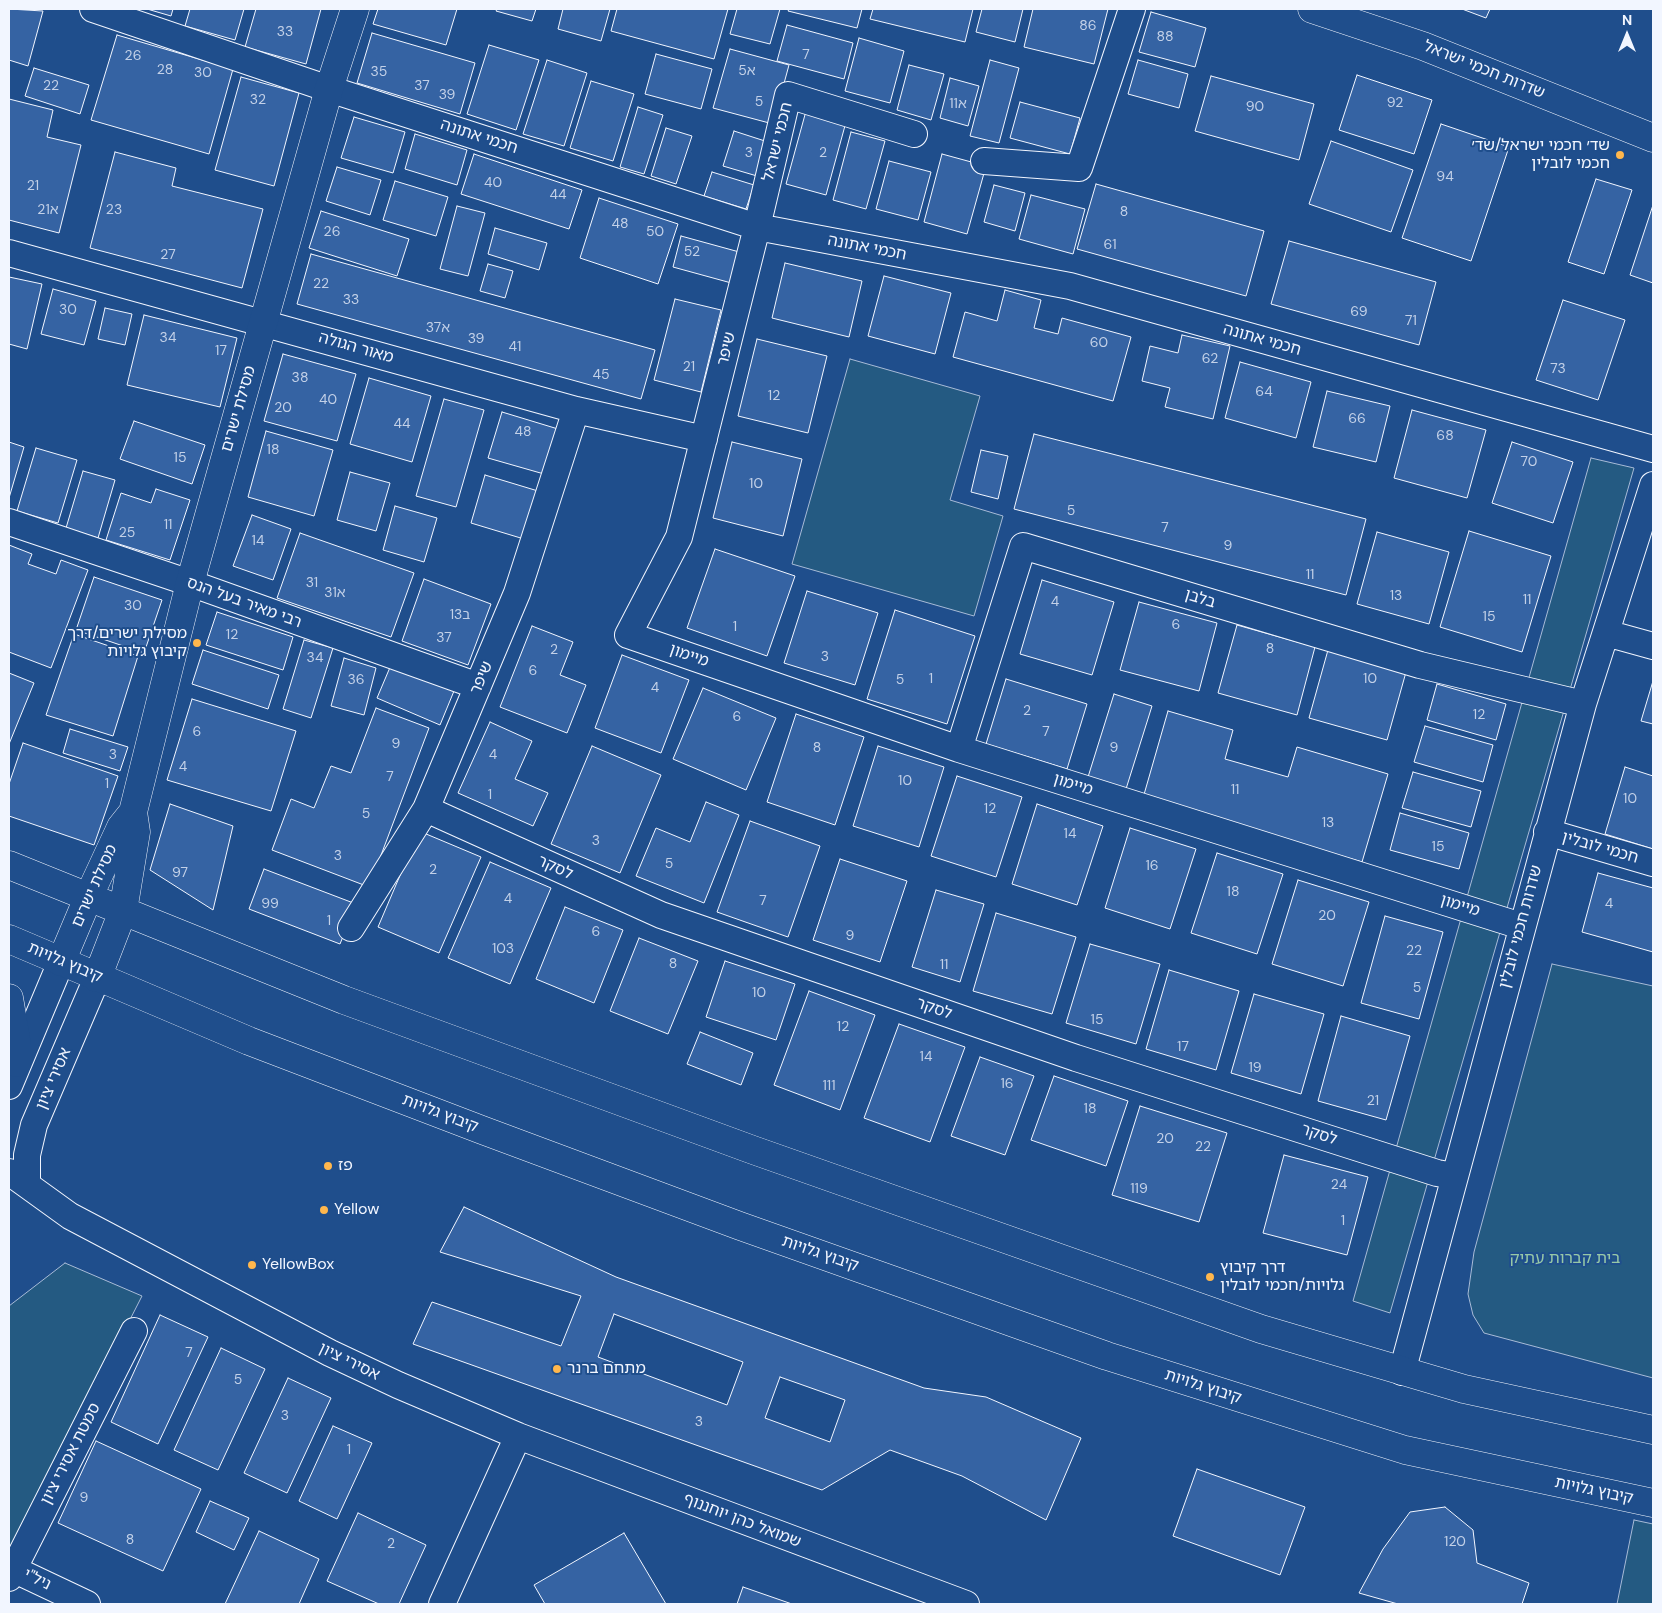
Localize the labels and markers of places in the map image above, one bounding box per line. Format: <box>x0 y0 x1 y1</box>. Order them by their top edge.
place label: שד׳ חכמי ישראל/שד׳ חכמי לובלין <box>1472 136 1610 174</box>
marker: שד׳ חכמי ישראל/שד׳ חכמי לובלין <box>1614 149 1626 161</box>
place label: מסילת ישרים/דרך קיבוץ גלויות <box>67 624 187 662</box>
marker: מסילת ישרים/דרך קיבוץ גלויות <box>191 637 203 649</box>
place label: פז <box>338 1156 353 1176</box>
marker: פז <box>322 1160 334 1172</box>
place label: Yellow <box>334 1200 380 1220</box>
marker: Yellow <box>318 1204 330 1216</box>
place label: YellowBox <box>262 1255 334 1275</box>
place label: דרך קיבוץ גלויות/חכמי לובלין <box>1220 1258 1344 1296</box>
marker: YellowBox <box>246 1259 258 1271</box>
marker: דרך קיבוץ גלויות/חכמי לובלין <box>1204 1271 1216 1283</box>
place label: מתחם ברנר <box>567 1359 646 1379</box>
marker: מתחם ברנר <box>551 1363 563 1375</box>

